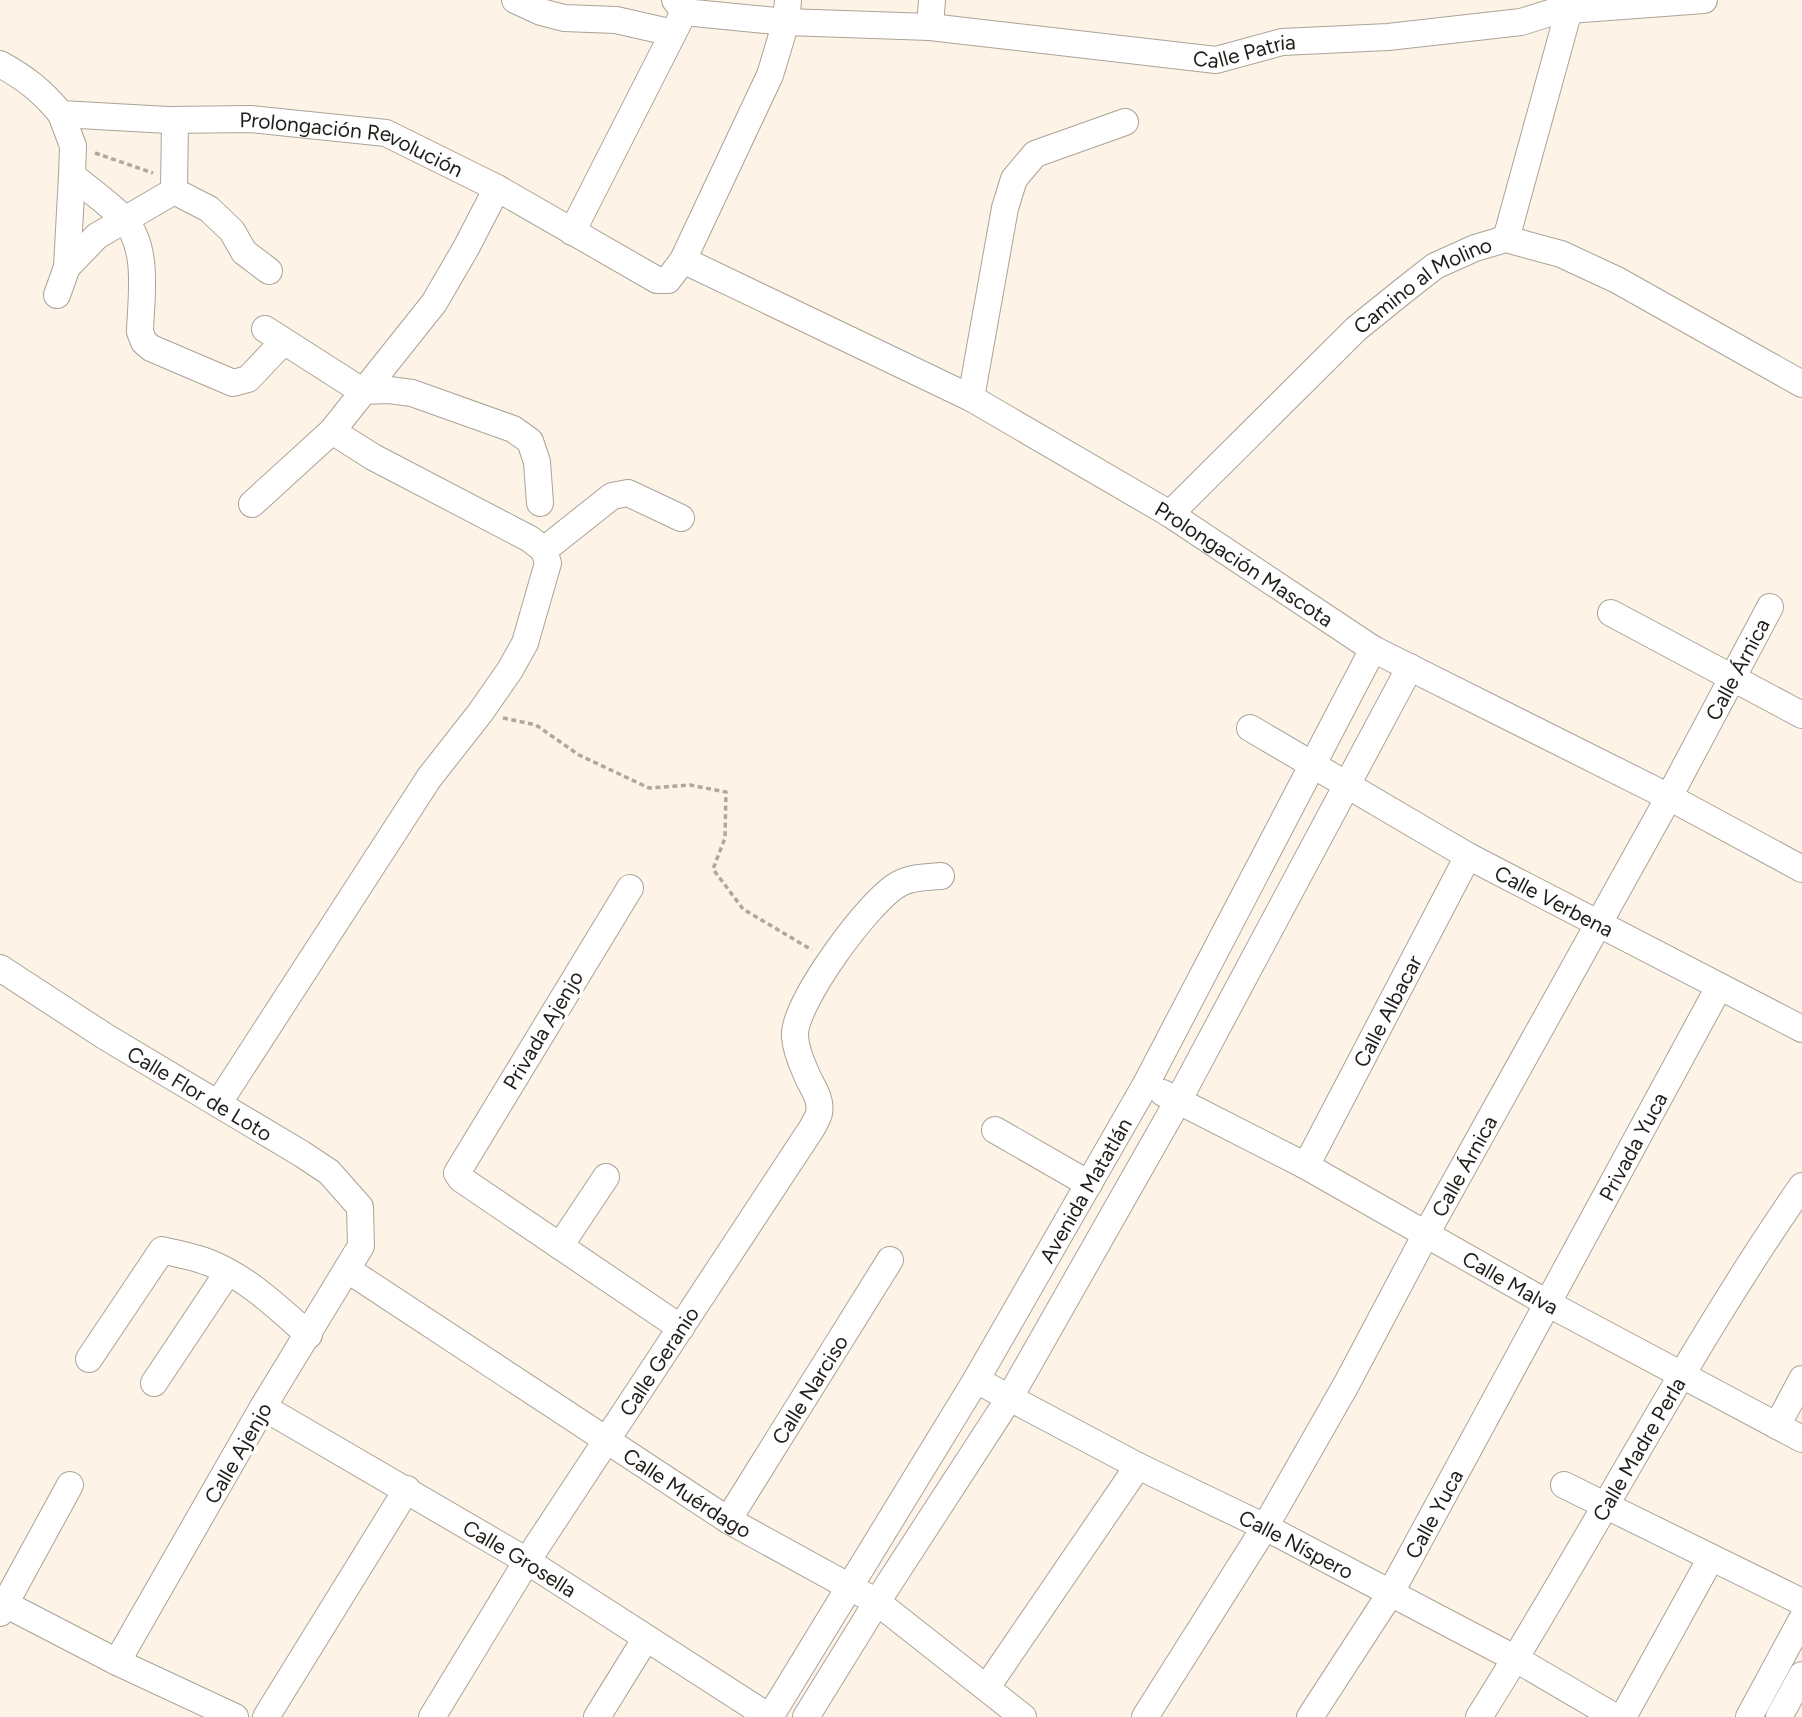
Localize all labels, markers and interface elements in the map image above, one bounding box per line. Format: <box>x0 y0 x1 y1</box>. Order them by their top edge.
street label: Calle Patria <box>1192 29 1296 73</box>
street label: Prolongación Revolución <box>239 106 467 182</box>
street label: Camino al Molino <box>1348 231 1494 339</box>
street label: Prolongación Mascota <box>1151 496 1338 632</box>
street label: Calle Árnica <box>1700 614 1774 724</box>
street label: Calle Verbena <box>1491 860 1618 942</box>
street label: Calle Albacar <box>1348 951 1427 1071</box>
street label: Privada Ajenjo <box>498 966 588 1094</box>
street label: Calle Flor de Loto <box>123 1040 277 1146</box>
street label: Privada Yuca <box>1593 1088 1672 1205</box>
street label: Calle Árnica <box>1426 1111 1502 1221</box>
street label: Avenida Matatlán <box>1034 1113 1137 1267</box>
street label: Calle Malva <box>1458 1245 1563 1319</box>
street label: Calle Geranio <box>614 1302 704 1420</box>
street label: Calle Narciso <box>766 1330 853 1449</box>
street label: Calle Madre Perla <box>1587 1372 1690 1525</box>
street label: Calle Ajenjo <box>199 1398 277 1508</box>
street label: Calle Muérdago <box>619 1442 756 1543</box>
street label: Calle Yuca <box>1399 1465 1468 1563</box>
street label: Calle Níspero <box>1235 1504 1358 1584</box>
street label: Calle Grosella <box>459 1514 581 1602</box>

